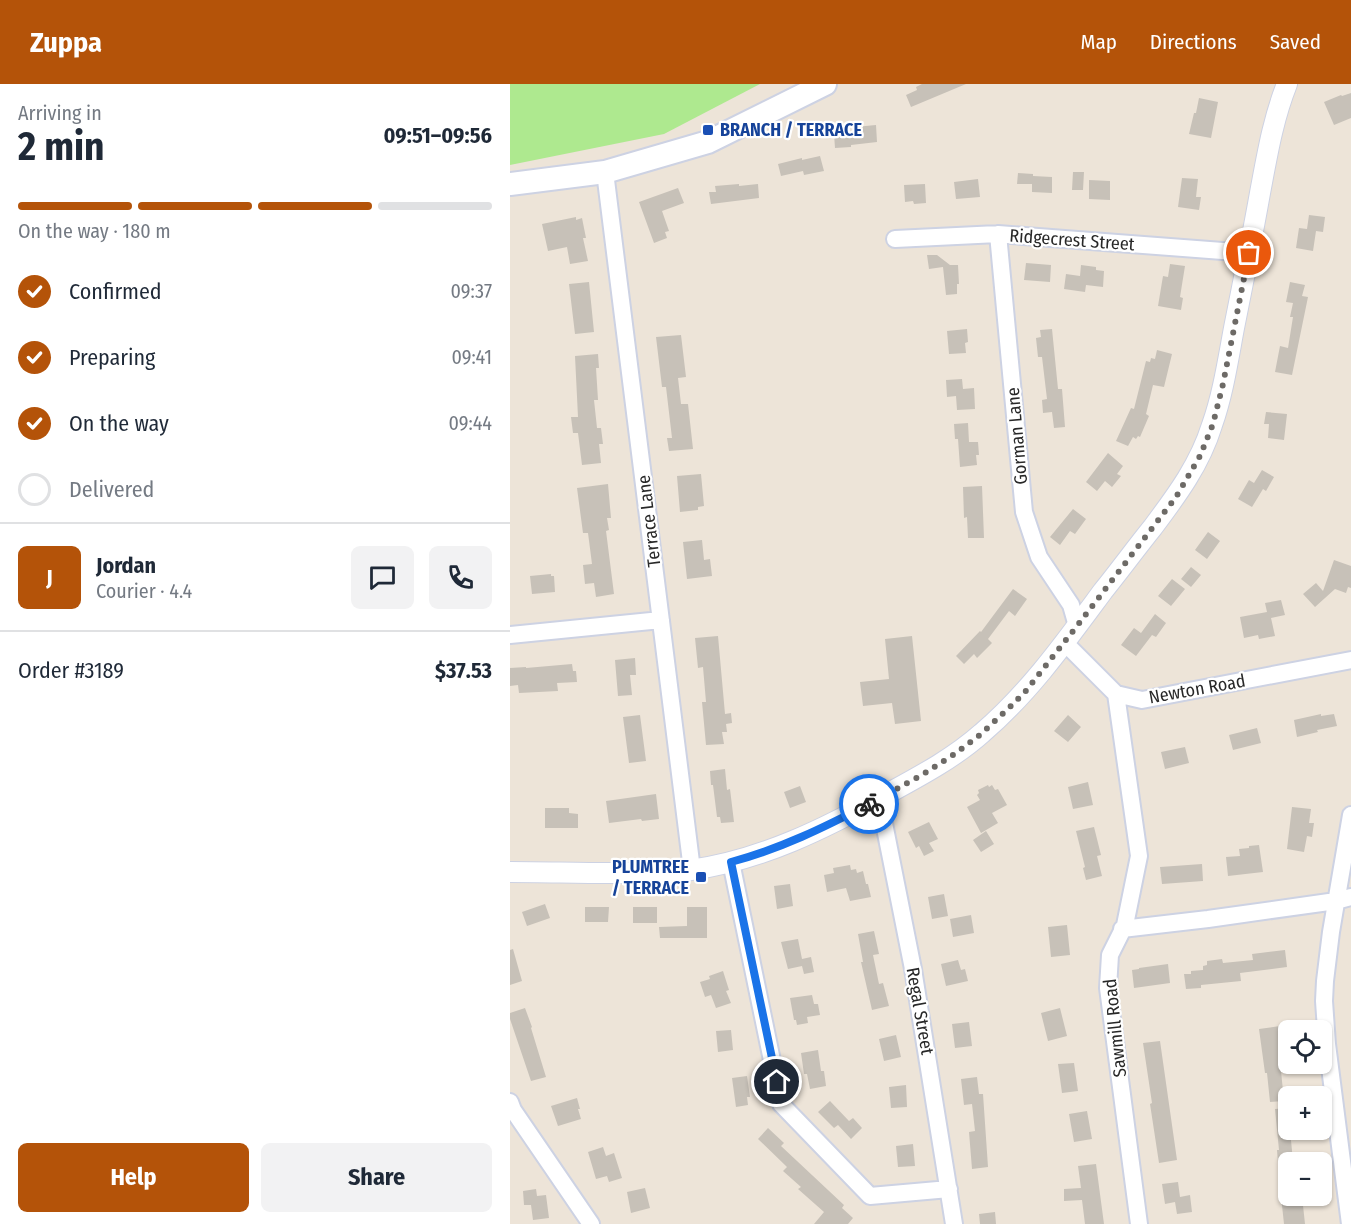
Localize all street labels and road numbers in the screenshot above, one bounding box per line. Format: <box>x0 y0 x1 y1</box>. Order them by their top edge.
street label: Ridgecrest Street <box>1009 225 1135 255</box>
street label: Gorman Lane <box>1002 386 1032 486</box>
street label: Terrace Lane <box>632 474 666 568</box>
street label: Newton Road <box>1147 670 1247 708</box>
street label: Regal Street <box>901 966 939 1057</box>
street label: Sawmill Road <box>1099 978 1131 1078</box>

